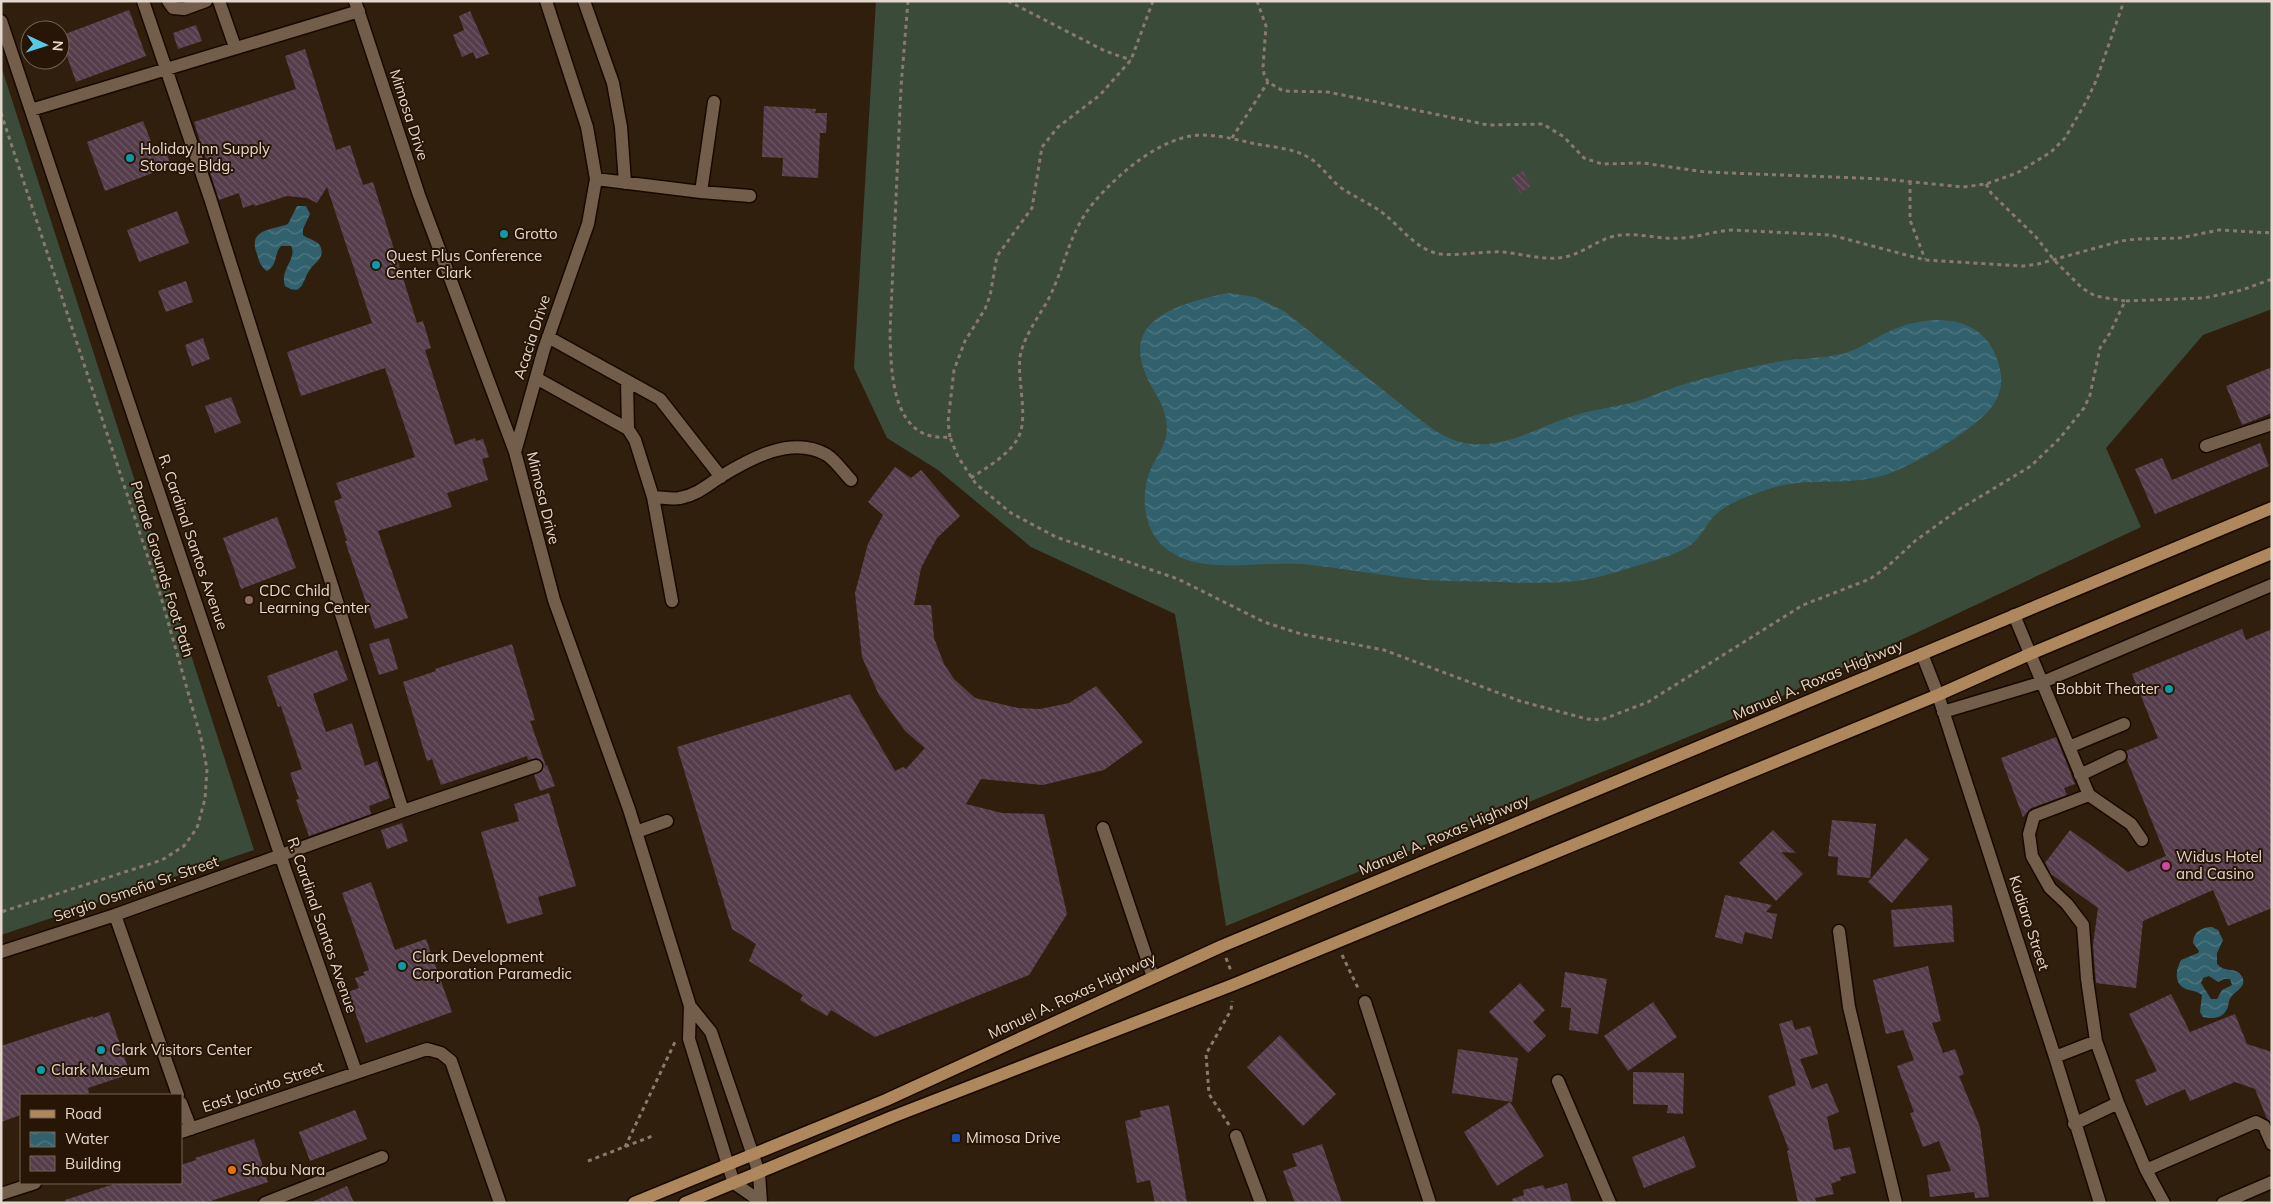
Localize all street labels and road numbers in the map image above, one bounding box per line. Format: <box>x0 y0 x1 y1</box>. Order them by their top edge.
street label: Mimosa Drive <box>386 67 433 163</box>
street label: Acacia Drive <box>509 292 554 381</box>
street label: Mimosa Drive <box>523 450 564 546</box>
street label: R. Cardinal Santos Avenue <box>154 452 232 632</box>
street label: Parade Grounds Foot Path <box>127 478 198 659</box>
street label: Manuel A. Roxas Highway <box>1730 635 1906 724</box>
street label: Manuel A. Roxas Highway <box>1356 790 1532 879</box>
street label: R. Cardinal Santos Avenue <box>283 835 361 1015</box>
street label: Sergio Osmeña Sr. Street <box>51 851 221 926</box>
street label: Kudiaro Street <box>2005 873 2054 973</box>
street label: Manuel A. Roxas Highway <box>985 948 1159 1043</box>
street label: East Jacinto Street <box>200 1057 326 1116</box>

